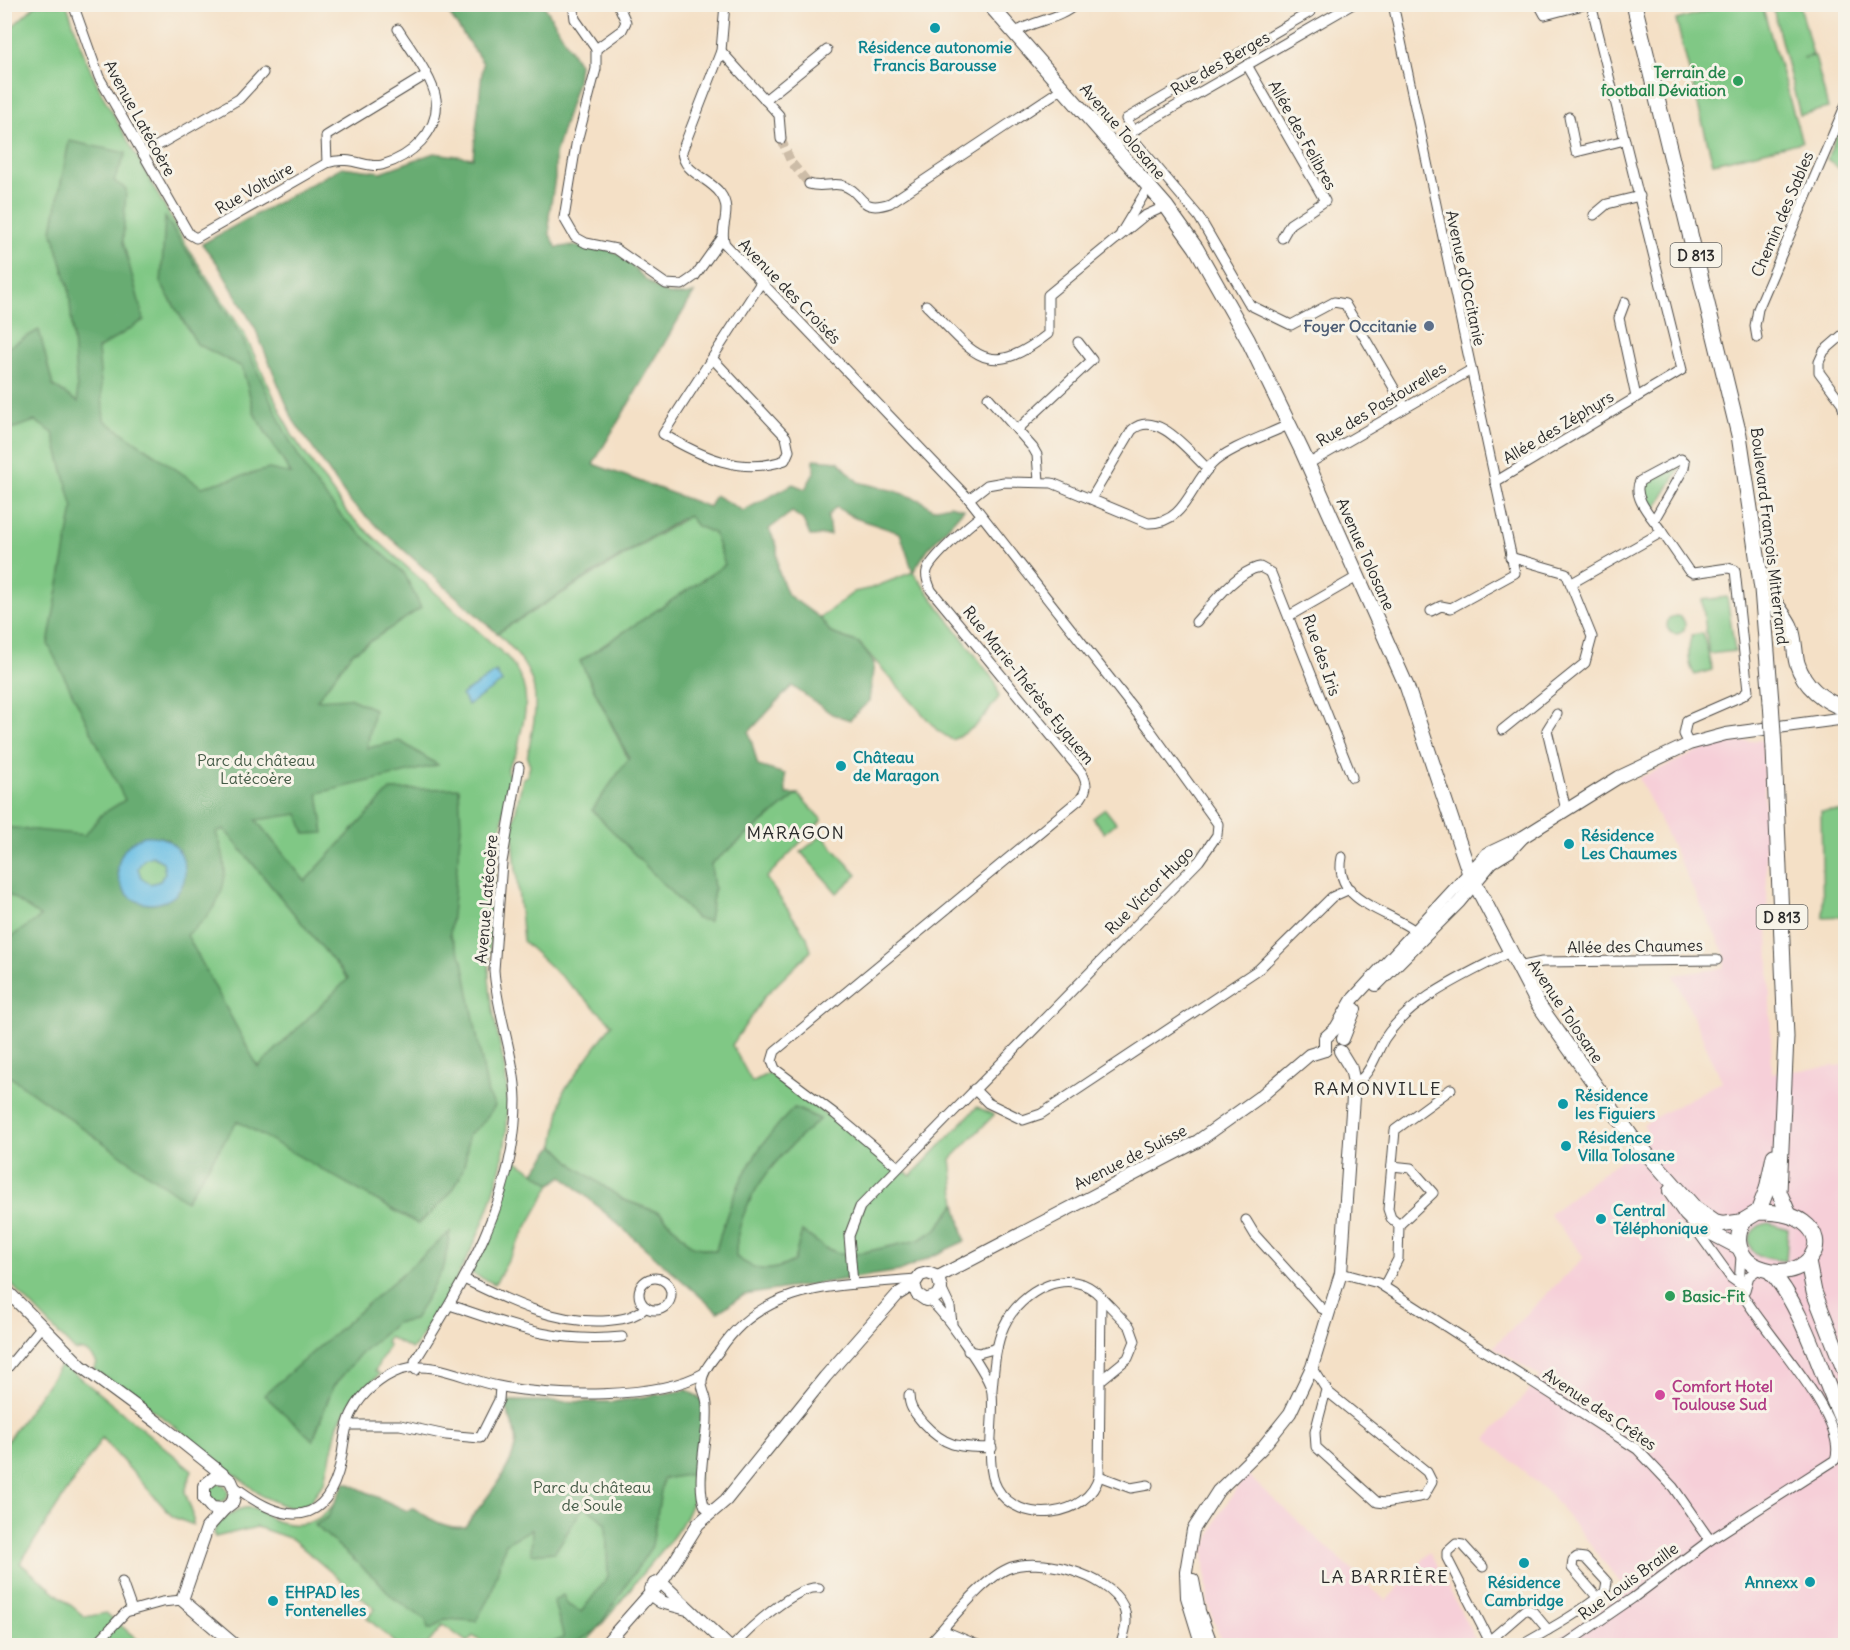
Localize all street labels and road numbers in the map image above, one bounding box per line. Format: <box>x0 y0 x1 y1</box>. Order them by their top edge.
street label: Rue des Berges <box>1167 27 1273 99</box>
street label: Avenue Latécoère <box>100 57 180 179</box>
street label: Allée des Felibres <box>1265 77 1341 193</box>
street label: Avenue Tolosane <box>1076 79 1170 183</box>
street label: Chemin des Sables <box>1747 148 1817 280</box>
street label: Rue Voltaire <box>212 158 296 218</box>
street label: Avenue d'Occitanie <box>1442 208 1490 348</box>
street label: Avenue des Croisés <box>735 234 845 348</box>
road number: D 813 <box>1670 243 1722 267</box>
street label: Rue des Pastourelles <box>1312 357 1450 451</box>
street label: Allée des Zéphyrs <box>1499 386 1617 468</box>
street label: Boulevard François Mitterrand <box>1747 426 1793 646</box>
street label: Avenue Tolosane <box>1332 495 1400 613</box>
street label: Rue Marie-Thérèse Eyquem <box>959 602 1099 768</box>
street label: Rue des Iris <box>1299 612 1345 698</box>
street label: Avenue Latécoère <box>470 834 502 964</box>
street label: Rue Victor Hugo <box>1101 842 1197 938</box>
road number: D 813 <box>1756 905 1808 929</box>
street label: Allée des Chaumes <box>1567 935 1703 957</box>
street label: Avenue Tolosane <box>1524 955 1608 1067</box>
street label: Avenue de Suisse <box>1070 1120 1190 1194</box>
street label: Avenue des Crêtes <box>1539 1364 1661 1454</box>
street label: Rue Louis Braille <box>1574 1538 1682 1624</box>

